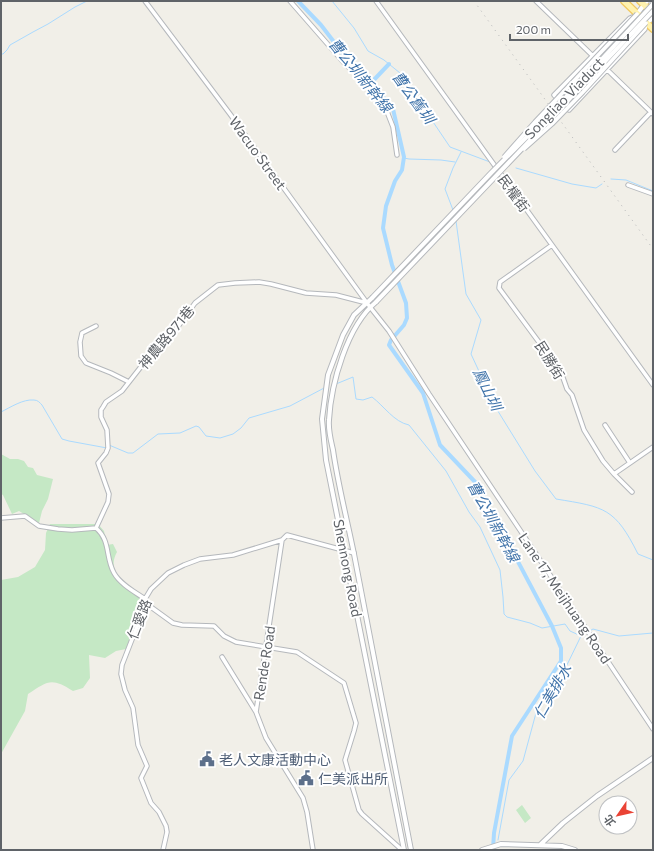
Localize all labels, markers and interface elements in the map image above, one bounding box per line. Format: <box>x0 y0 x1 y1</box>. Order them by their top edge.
scale bar <box>510 16 628 42</box>
text: 200 m <box>516 22 551 36</box>
water label: 曹公圳新幹線 <box>326 34 398 117</box>
street label: Songliao Viaduct <box>521 53 607 142</box>
water label: 曹公舊圳 <box>389 67 440 128</box>
street label: Wacuo Street <box>226 113 290 193</box>
street label: 民權街 <box>495 171 533 215</box>
street label: 神農路971巷 <box>134 302 198 372</box>
street label: 民勝街 <box>532 338 568 382</box>
water label: 鳳山圳 <box>470 365 507 415</box>
water label: 曹公圳新幹線 <box>464 477 525 566</box>
street label: Shennong Road <box>330 518 366 618</box>
street label: Lane 17, Meijhuang Road <box>515 529 615 667</box>
street label: 仁愛路 <box>124 596 154 642</box>
street label: Rende Road <box>250 625 278 701</box>
water label: 仁美排水 <box>529 660 575 721</box>
public building icon: 老人文康活動中心 <box>198 750 216 768</box>
place label: 老人文康活動中心 <box>219 751 331 768</box>
public building icon: 仁美派出所 <box>297 769 315 787</box>
place label: 仁美派出所 <box>318 770 388 787</box>
north arrow <box>598 795 638 835</box>
text: 北 <box>601 813 618 829</box>

